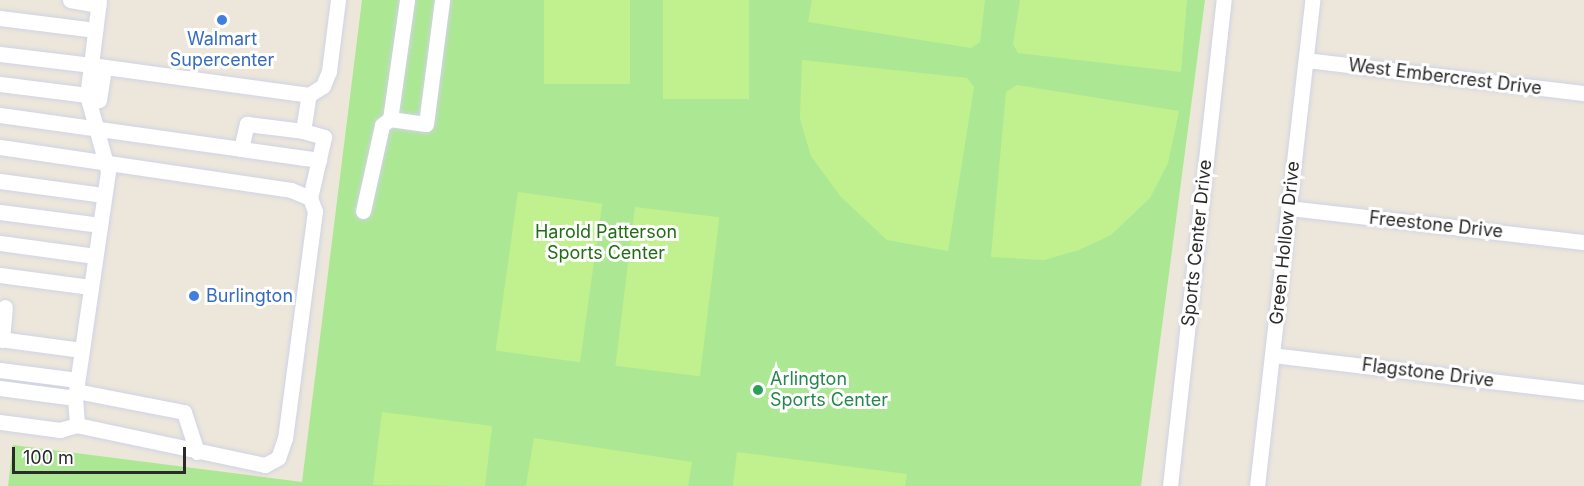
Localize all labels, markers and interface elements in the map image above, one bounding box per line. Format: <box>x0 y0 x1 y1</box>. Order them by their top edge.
marker: Walmart Supercenter <box>215 13 229 27</box>
place label: Walmart Supercenter <box>170 29 274 72</box>
street label: West Embercrest Drive <box>1347 54 1543 100</box>
street label: Sports Center Drive <box>1177 158 1217 328</box>
street label: Green Hollow Drive <box>1266 160 1304 326</box>
street label: Freestone Drive <box>1368 207 1504 243</box>
park label: Harold Patterson Sports Center <box>535 222 677 264</box>
place label: Burlington <box>206 285 293 307</box>
marker: Burlington <box>187 289 201 303</box>
street label: Flagstone Drive <box>1361 354 1495 392</box>
place label: Arlington Sports Center <box>770 369 888 412</box>
marker: Arlington Sports Center <box>751 383 765 397</box>
scale bar <box>15 435 189 473</box>
text: 100 m <box>23 447 74 468</box>

